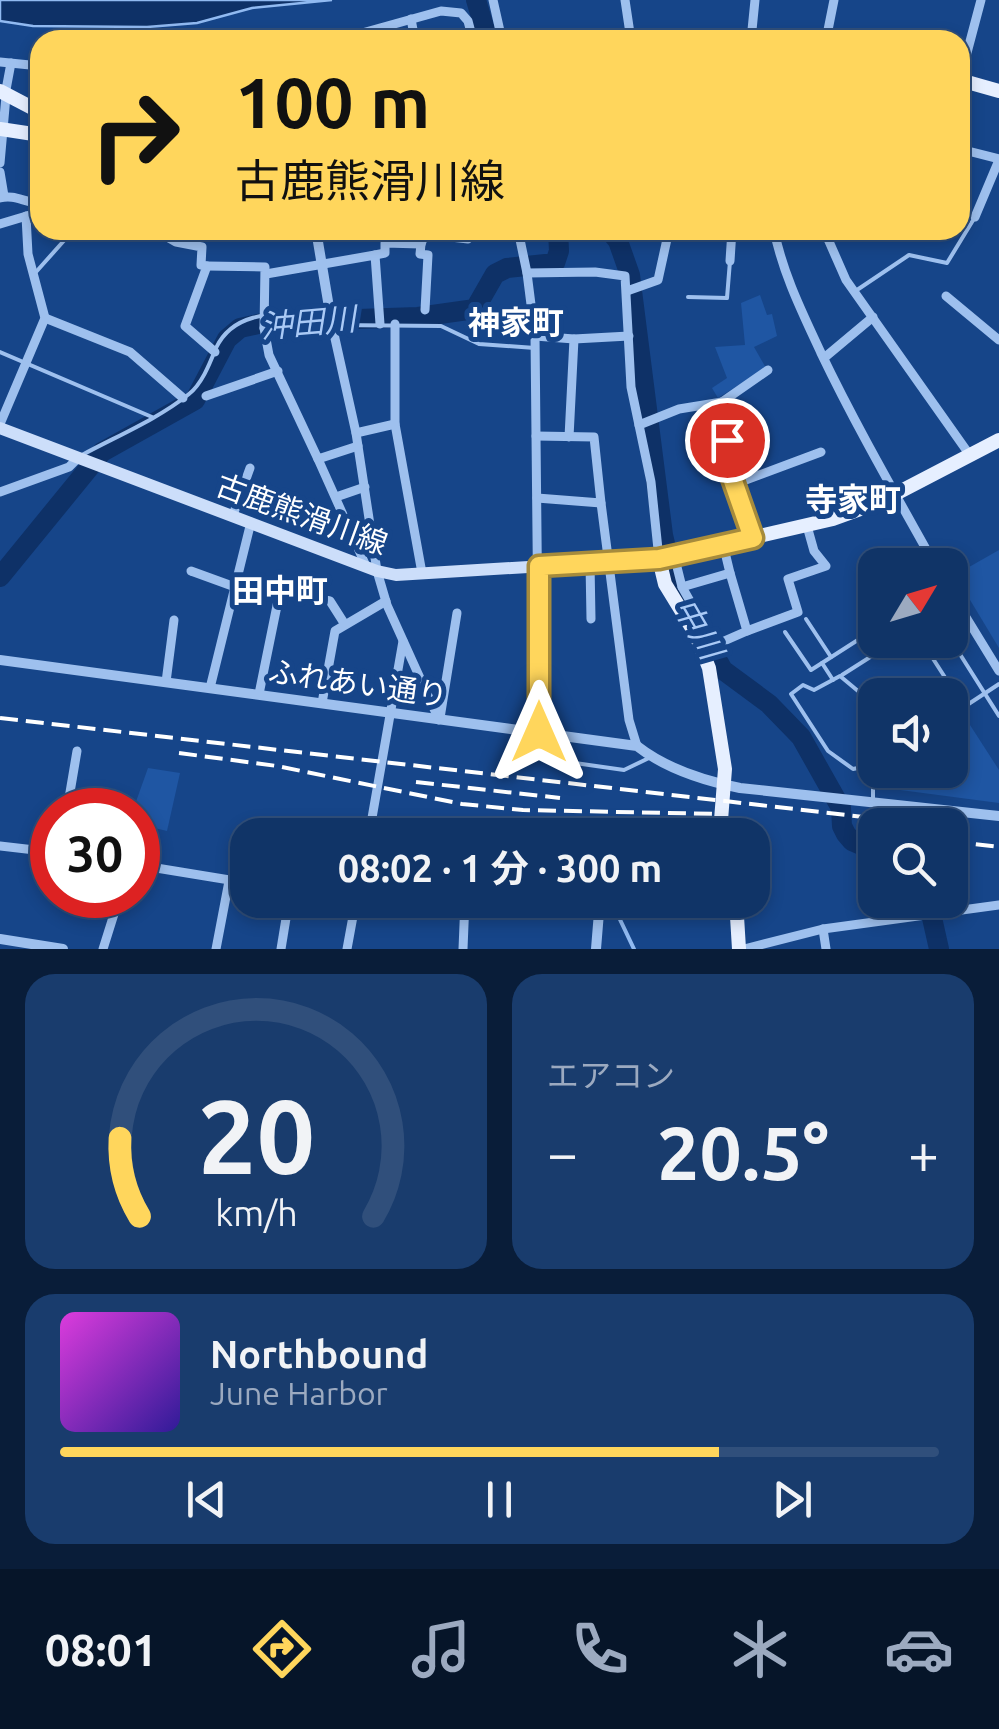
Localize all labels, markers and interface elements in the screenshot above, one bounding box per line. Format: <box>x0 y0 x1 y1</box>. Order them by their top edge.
text: 100 m <box>235 63 430 141</box>
icon: right <box>70 70 200 200</box>
text: 古鹿熊滑川線 <box>235 155 505 206</box>
water label: 沖田川 <box>259 300 360 344</box>
district label: 神家町 <box>468 304 564 340</box>
pin <box>685 398 770 483</box>
icon: arrive <box>700 413 755 468</box>
street label: 古鹿熊滑川線 <box>212 467 392 561</box>
district label: 寺家町 <box>805 481 901 517</box>
north arrow <box>858 548 968 658</box>
map controls <box>858 548 968 918</box>
district label: 田中町 <box>232 572 328 608</box>
water label: 中川 <box>667 591 732 667</box>
street label: ふれあい通り <box>267 654 449 712</box>
button: sound <box>858 678 968 788</box>
position arrow <box>487 680 591 784</box>
speed limit sign: 30 <box>30 788 160 918</box>
button: search <box>858 808 968 918</box>
text: 08:02 · 1 分 · 300 m <box>338 847 662 889</box>
text: エアコン <box>547 1057 675 1093</box>
text: 20 <box>197 1077 315 1194</box>
text: 20.5° <box>657 1110 829 1194</box>
text: − <box>547 1122 578 1183</box>
text: + <box>908 1122 939 1183</box>
text: km/h <box>215 1193 297 1233</box>
text: Northbound <box>210 1333 428 1375</box>
text: June Harbor <box>210 1375 388 1411</box>
icon: previous <box>179 1472 234 1527</box>
icon: pause <box>472 1472 527 1527</box>
icon: next <box>765 1472 820 1527</box>
icon: directions <box>247 1614 317 1684</box>
icon: music <box>406 1614 476 1684</box>
icon: phone <box>565 1614 635 1684</box>
icon: climate <box>725 1614 795 1684</box>
icon: car <box>884 1614 954 1684</box>
text: 08:01 <box>45 1624 157 1675</box>

